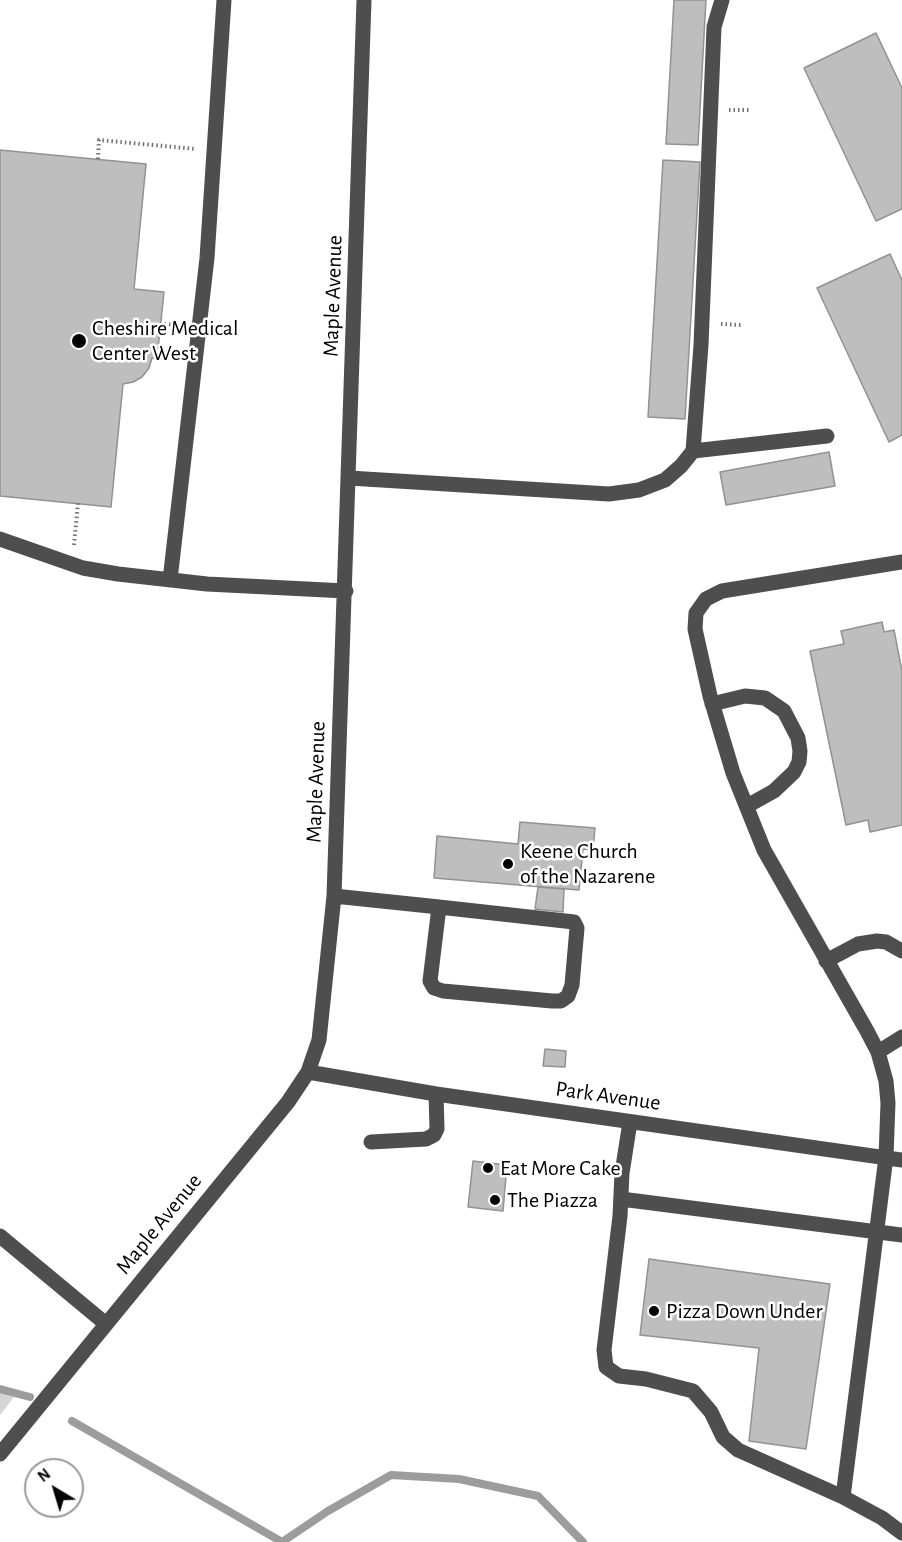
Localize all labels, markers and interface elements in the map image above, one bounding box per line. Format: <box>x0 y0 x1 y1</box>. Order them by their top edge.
street label: Maple Avenue <box>318 235 348 357</box>
place label: Cheshire Medical Center West <box>92 315 238 366</box>
marker: Cheshire Medical Center West <box>70 332 88 350</box>
street label: Maple Avenue <box>301 721 331 843</box>
place label: Keene Church of the Nazarene <box>520 838 655 890</box>
marker: Keene Church of the Nazarene <box>501 857 515 871</box>
street label: Park Avenue <box>554 1076 662 1116</box>
place label: Eat More Cake <box>500 1155 621 1181</box>
marker: Eat More Cake <box>481 1161 495 1175</box>
street label: Maple Avenue <box>110 1168 208 1280</box>
place label: The Piazza <box>507 1187 598 1213</box>
marker: The Piazza <box>488 1193 502 1207</box>
place label: Pizza Down Under <box>666 1298 823 1324</box>
marker: Pizza Down Under <box>647 1304 661 1318</box>
north arrow <box>24 1458 84 1518</box>
text: N <box>35 1466 53 1485</box>

